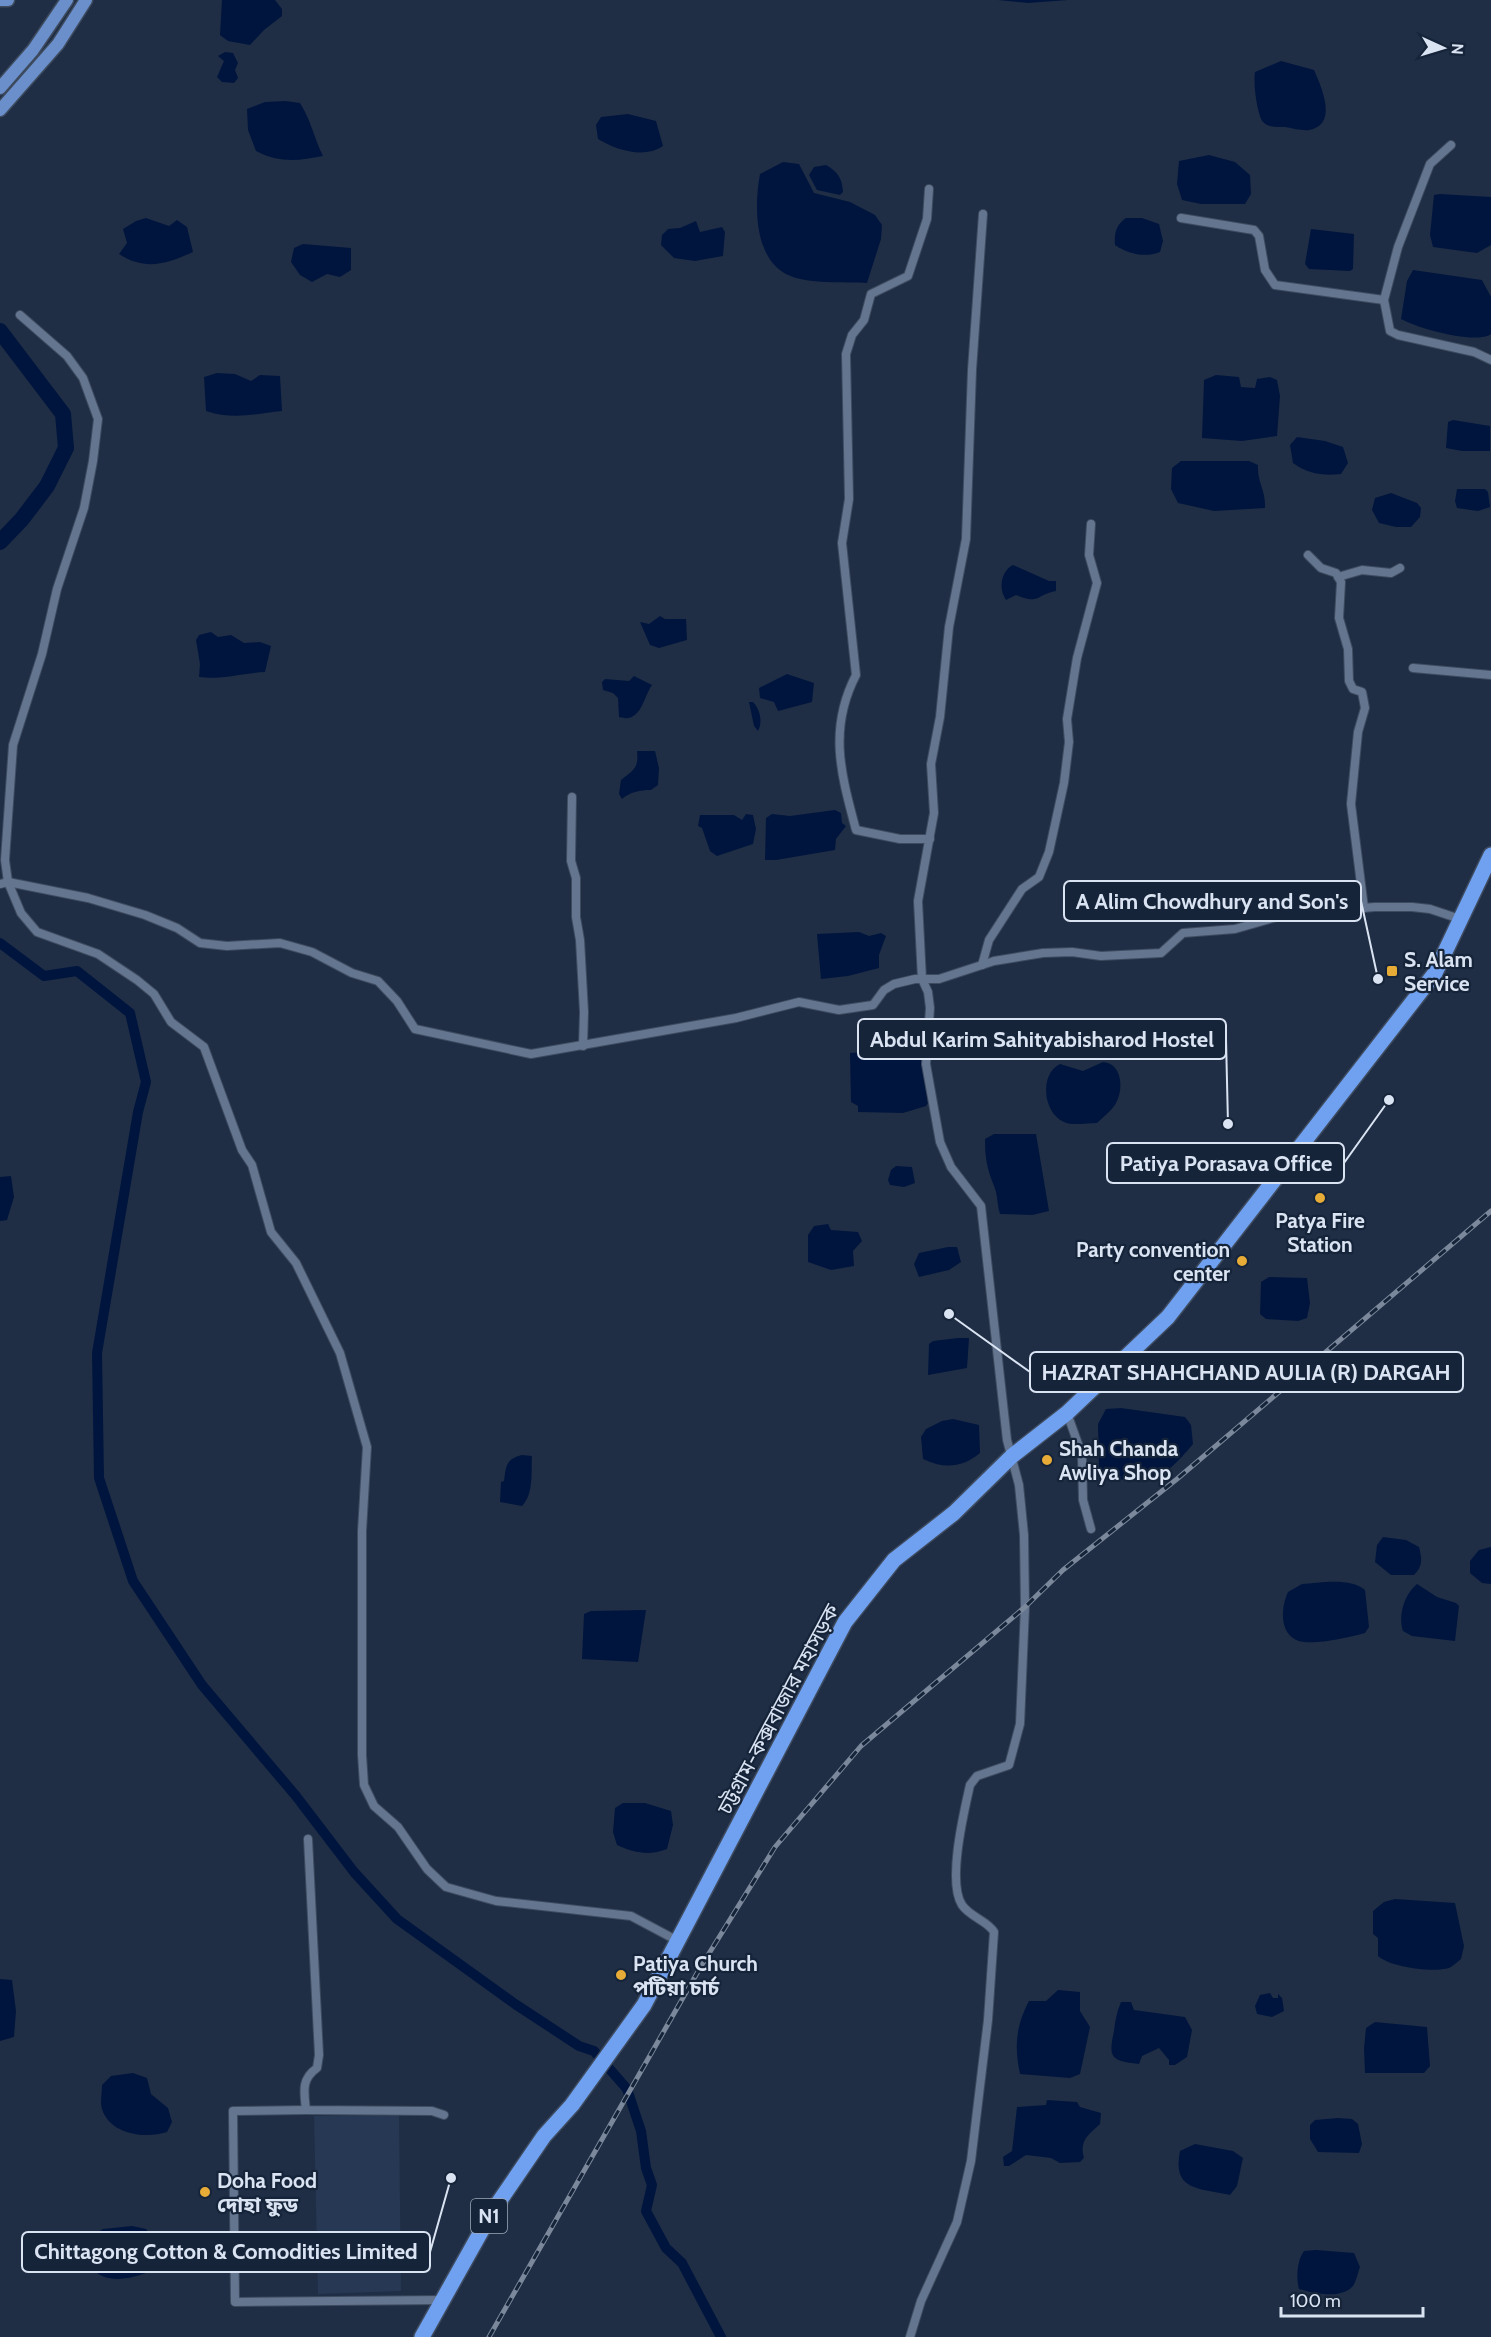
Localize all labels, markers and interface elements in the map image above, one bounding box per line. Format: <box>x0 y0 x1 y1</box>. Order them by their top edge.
north arrow <box>1413 18 1473 78</box>
text: N <box>1448 43 1467 55</box>
callout: A Alim Chowdhury and Son's <box>1064 881 1361 921</box>
text: A Alim Chowdhury and Son's <box>1076 888 1348 915</box>
place label: S. Alam Service <box>1404 947 1473 996</box>
marker: S. Alam Service <box>1385 964 1399 978</box>
callout: Abdul Karim Sahityabisharod Hostel <box>858 1019 1226 1059</box>
text: Abdul Karim Sahityabisharod Hostel <box>870 1026 1214 1053</box>
callout: Patiya Porasava Office <box>1107 1143 1344 1183</box>
text: Patiya Porasava Office <box>1120 1150 1332 1177</box>
marker: Patya Fire Station <box>1313 1191 1327 1205</box>
place label: Patya Fire Station <box>1275 1208 1365 1257</box>
place label: Party convention center <box>1076 1237 1230 1286</box>
marker: Party convention center <box>1235 1254 1249 1268</box>
callout: HAZRAT SHAHCHAND AULIA (R) DARGAH <box>1030 1352 1463 1392</box>
text: HAZRAT SHAHCHAND AULIA (R) DARGAH <box>1041 1359 1451 1386</box>
place label: Shah Chanda Awliya Shop <box>1059 1436 1179 1485</box>
marker: Shah Chanda Awliya Shop <box>1040 1453 1054 1467</box>
street label: চট্টগ্রাম-কক্সবাজার মহাসড়ক <box>711 1599 845 1819</box>
place label: Patiya Church পটিয়া চার্চ <box>633 1951 758 2000</box>
marker: Patiya Church পটিয়া চার্চ <box>614 1968 628 1982</box>
place label: Doha Food দোহা ফুড <box>217 2168 317 2217</box>
marker: Doha Food দোহা ফুড <box>198 2185 212 2199</box>
road number: N1 <box>471 2199 507 2233</box>
callout: Chittagong Cotton & Comodities Limited <box>22 2232 430 2272</box>
text: Chittagong Cotton & Comodities Limited <box>34 2238 418 2265</box>
scale bar <box>1281 2280 1424 2318</box>
text: 100 m <box>1290 2290 1341 2312</box>

